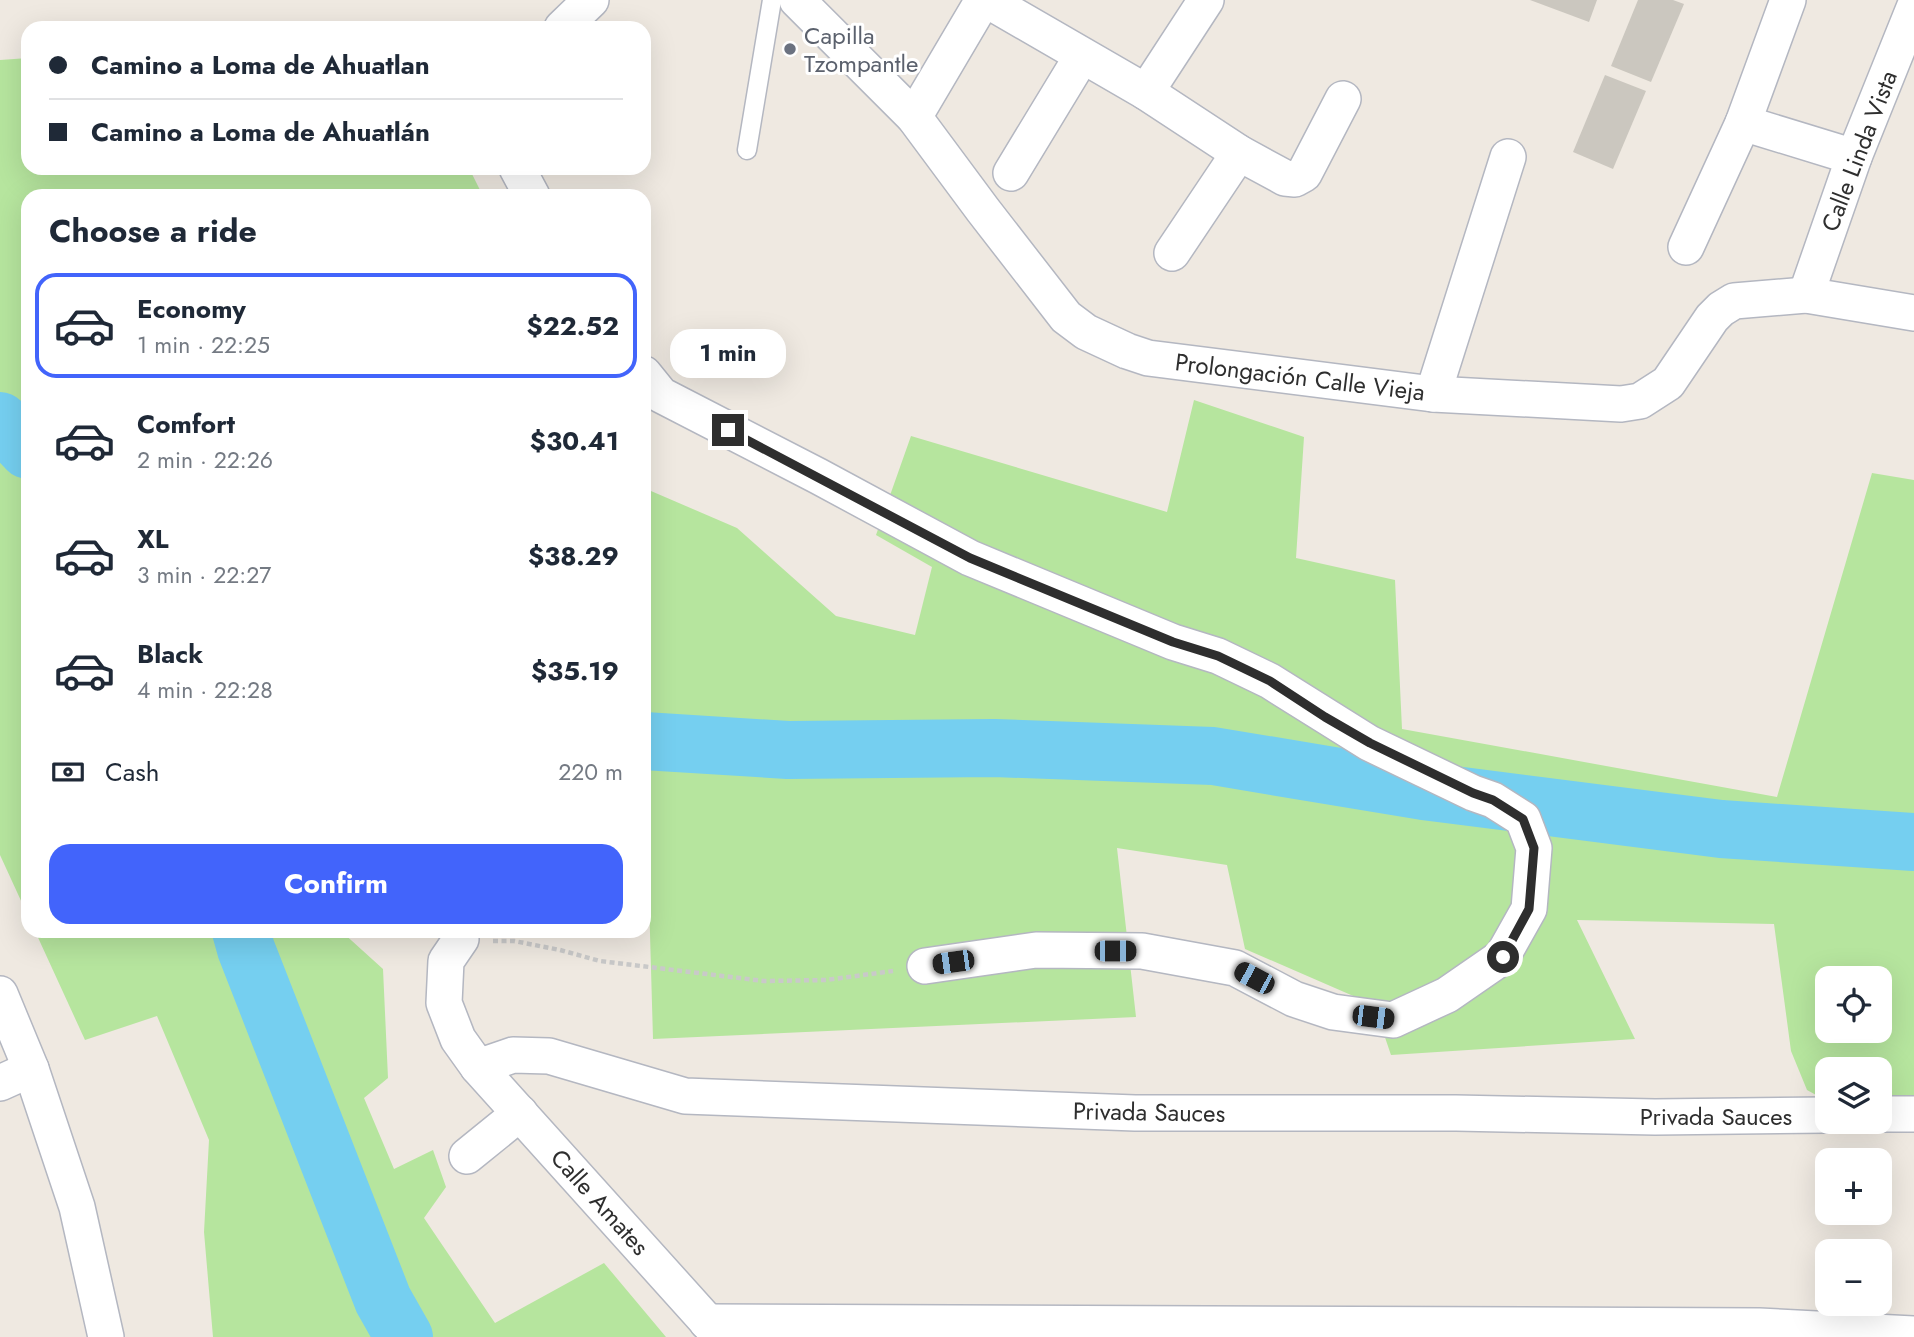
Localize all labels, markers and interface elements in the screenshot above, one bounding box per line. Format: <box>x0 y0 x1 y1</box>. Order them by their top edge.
place label: Capilla Tzompantle <box>804 18 918 81</box>
marker: Capilla Tzompantle <box>782 41 798 57</box>
text: Camino a Loma de Ahuatlan <box>91 46 430 84</box>
street label: Calle Linda Vista <box>1812 66 1906 236</box>
text: Camino a Loma de Ahuatlán <box>91 113 430 151</box>
text: Choose a ride <box>49 208 257 254</box>
text: Economy <box>137 290 246 328</box>
icon: car <box>53 294 116 357</box>
text: $22.52 <box>527 307 619 345</box>
text: 1 min · 22:25 <box>137 328 270 362</box>
callout: 1 min <box>670 328 786 378</box>
text: 1 min <box>699 336 757 370</box>
street label: Prolongación Calle Vieja <box>1173 344 1427 410</box>
text: Comfort <box>137 405 235 443</box>
icon: car <box>53 409 116 472</box>
route end <box>712 414 744 446</box>
text: $30.41 <box>530 422 619 460</box>
text: 2 min · 22:26 <box>137 443 273 477</box>
text: XL <box>137 520 169 558</box>
icon: car <box>53 524 116 587</box>
text: $38.29 <box>528 537 619 575</box>
text: 3 min · 22:27 <box>137 558 271 592</box>
text: Black <box>137 635 203 673</box>
icon: car <box>53 639 116 702</box>
text: $35.19 <box>531 652 619 690</box>
text: 4 min · 22:28 <box>137 673 273 707</box>
icon: cash <box>49 753 87 791</box>
text: Cash <box>105 753 159 791</box>
text: 220 m <box>558 755 623 789</box>
button: Confirm <box>49 844 623 924</box>
car <box>1095 941 1137 962</box>
route start <box>1487 941 1519 973</box>
car <box>931 949 976 975</box>
car <box>1231 959 1278 997</box>
map controls <box>1815 966 1892 1316</box>
button: locate <box>1815 966 1892 1043</box>
car <box>1351 1004 1396 1030</box>
button: layers <box>1815 1057 1892 1134</box>
street label: Privada Sauces <box>1072 1093 1226 1131</box>
street label: Privada Sauces <box>1640 1099 1792 1134</box>
street label: Calle Amates <box>543 1141 657 1263</box>
button: + <box>1815 1148 1892 1225</box>
button: − <box>1815 1239 1892 1316</box>

